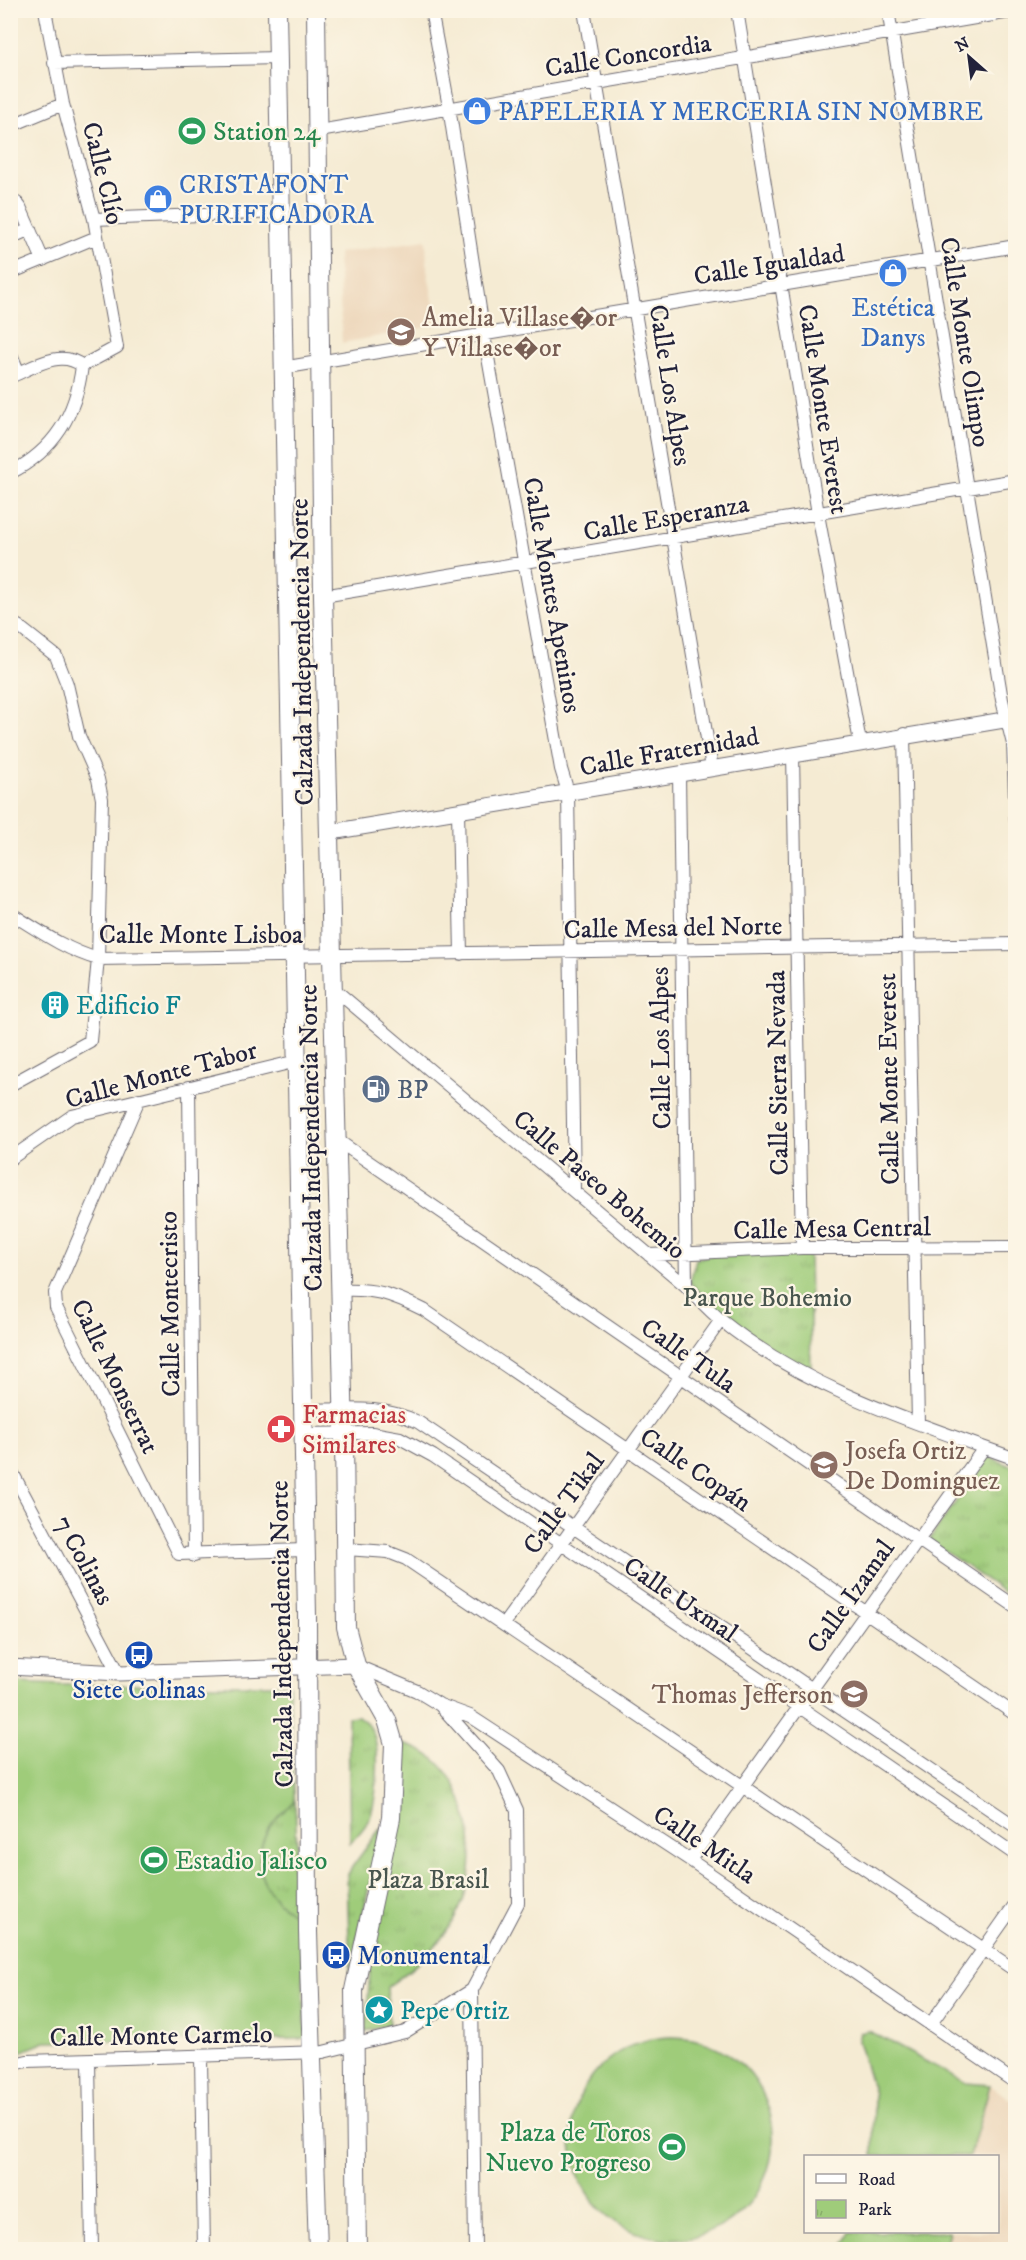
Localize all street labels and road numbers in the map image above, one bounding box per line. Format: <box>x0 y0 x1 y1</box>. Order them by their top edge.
street label: Calle Concordia <box>543 27 714 86</box>
street label: Calle Clío <box>74 119 131 228</box>
street label: Calle Monte Olimpo <box>932 235 997 450</box>
street label: Calle Igualdad <box>692 237 847 294</box>
street label: Calle Los Alpes <box>640 302 699 468</box>
street label: Calle Monte Everest <box>790 302 855 516</box>
street label: Calle Montes Apeninos <box>515 475 588 716</box>
street label: Calle Esperanza <box>581 488 752 549</box>
street label: Calzada Independencia Norte <box>283 498 322 806</box>
street label: Calle Fraternidad <box>577 720 762 784</box>
street label: Calle Mesa del Norte <box>563 910 783 947</box>
street label: Calle Monte Lisboa <box>99 919 303 952</box>
street label: Calle Los Alpes <box>644 966 679 1130</box>
street label: Calle Sierra Nevada <box>760 970 797 1176</box>
street label: Calle Monte Everest <box>871 973 908 1185</box>
street label: Calzada Independencia Norte <box>292 984 331 1292</box>
street label: Calle Monte Tabor <box>62 1034 261 1117</box>
street label: Calle Paseo Bohemio <box>506 1103 692 1267</box>
street label: Calle Montecristo <box>152 1211 189 1397</box>
street label: Calle Mesa Central <box>733 1211 931 1248</box>
street label: Calle Monserrat <box>63 1294 166 1459</box>
street label: Calle Tula <box>634 1311 742 1401</box>
street label: Calle Copán <box>633 1421 758 1520</box>
street label: Calle Tikal <box>516 1446 612 1561</box>
street label: Calzada Independencia Norte <box>263 1480 302 1788</box>
street label: 7 Colinas <box>46 1510 121 1611</box>
street label: Calle Izamal <box>800 1533 903 1660</box>
street label: Calle Uxmal <box>617 1550 744 1651</box>
street label: Calle Mitla <box>646 1799 762 1892</box>
street label: Calle Monte Carmelo <box>49 2018 273 2055</box>

